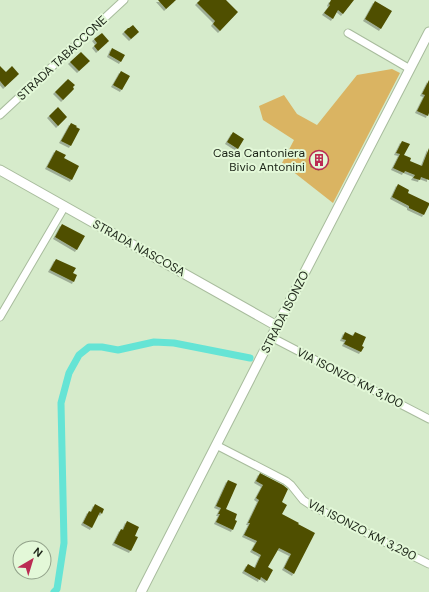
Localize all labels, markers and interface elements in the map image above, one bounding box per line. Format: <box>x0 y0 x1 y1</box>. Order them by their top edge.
street label: STRADA TABACCONE <box>14 12 111 104</box>
place label: Casa Cantoniera Bivio Antonini <box>213 145 305 175</box>
building icon: Casa Cantoniera Bivio Antonini <box>308 149 330 171</box>
street label: STRADA NASCOSA <box>90 216 188 280</box>
street label: STRADA ISONZO <box>257 268 313 356</box>
street label: VIA ISONZO KM 3,100 <box>294 344 406 412</box>
street label: VIA ISONZO KM 3,290 <box>305 496 419 564</box>
north arrow <box>12 540 52 580</box>
text: N <box>31 544 46 560</box>

